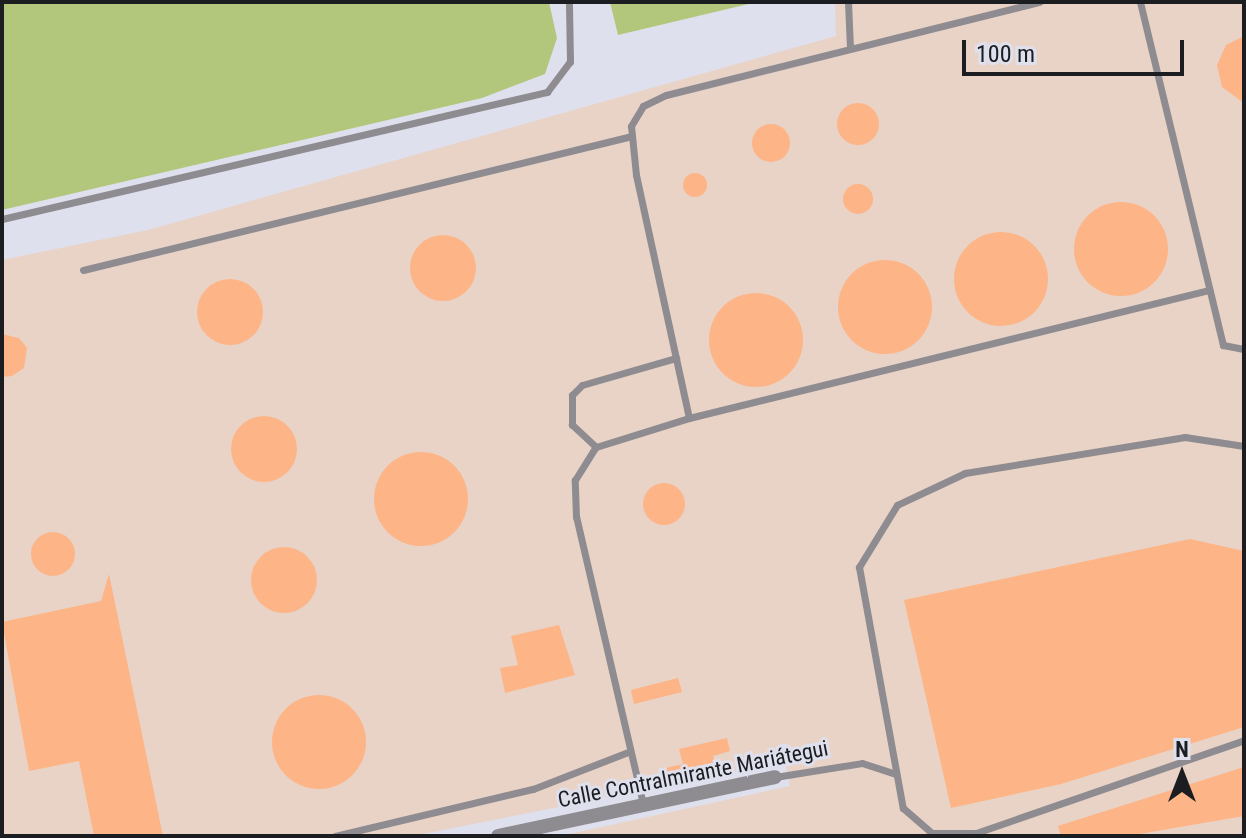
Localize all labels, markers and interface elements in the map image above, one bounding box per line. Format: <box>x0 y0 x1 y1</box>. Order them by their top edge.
scale bar <box>966 24 1188 74</box>
text: 100 m <box>976 40 1035 68</box>
north arrow <box>1142 734 1222 814</box>
street label: Calle Contralmirante Mariátegui <box>556 735 830 813</box>
text: N <box>1175 737 1189 762</box>

